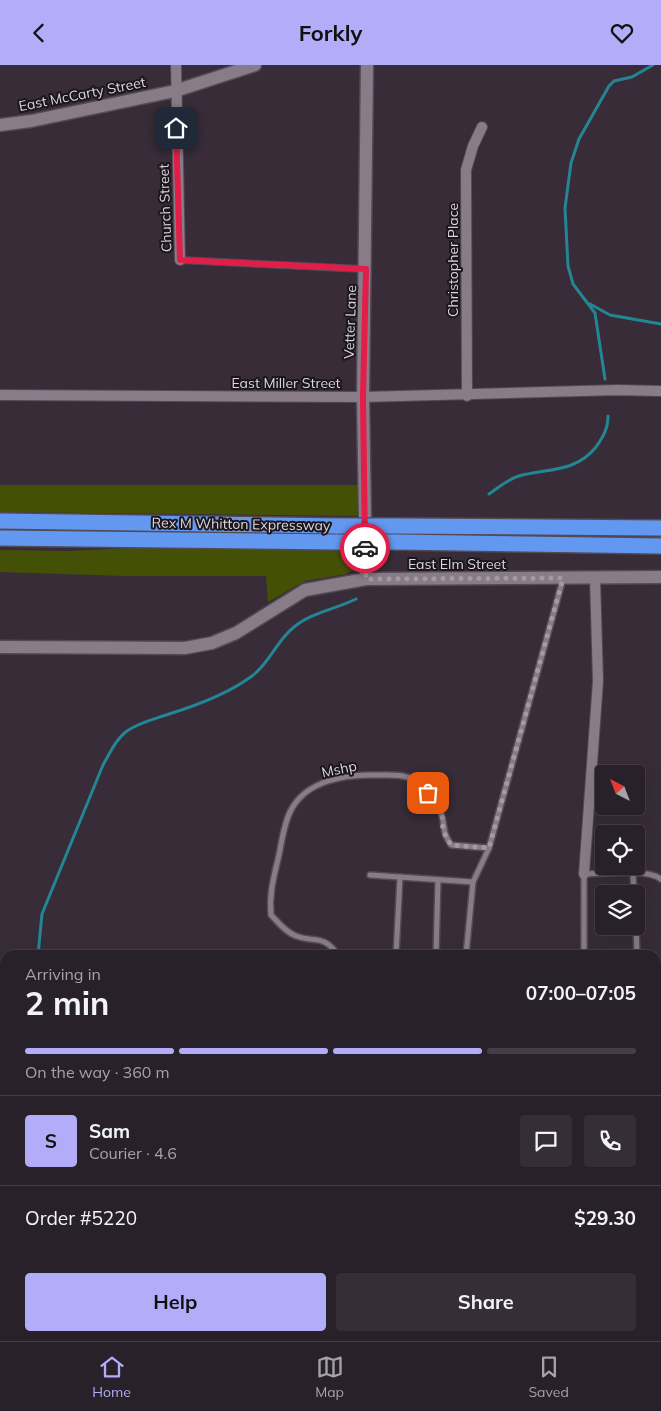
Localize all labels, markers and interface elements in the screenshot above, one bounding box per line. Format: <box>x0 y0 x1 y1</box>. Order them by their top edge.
icon: back <box>25 19 53 47</box>
text: Forkly <box>299 19 362 47</box>
icon: heart <box>608 19 636 47</box>
street label: East McCarty Street <box>17 73 147 115</box>
pin <box>155 107 197 149</box>
icon: home <box>162 114 190 142</box>
street label: Church Street <box>154 163 176 252</box>
street label: Christopher Place <box>444 203 462 317</box>
street label: Vetter Lane <box>340 285 360 359</box>
street label: East Miller Street <box>231 374 341 392</box>
street label: Rex M Whitton Expressway <box>152 513 331 535</box>
courier <box>340 523 390 573</box>
icon: car <box>351 534 379 562</box>
street label: East Elm Street <box>408 555 506 573</box>
street label: Mshp <box>320 756 358 782</box>
north arrow <box>595 765 645 815</box>
map controls <box>595 765 645 935</box>
pin <box>407 772 449 814</box>
icon: bag <box>414 779 442 807</box>
button: locate <box>595 825 645 875</box>
button: layers <box>595 885 645 935</box>
text: Arriving in <box>25 964 101 984</box>
text: 07:00–07:05 <box>526 981 636 1005</box>
text: 2 min <box>25 983 109 1023</box>
text: On the way · 360 m <box>25 1062 170 1082</box>
button: chat <box>520 1115 572 1167</box>
button: phone <box>584 1115 636 1167</box>
text: Sam <box>89 1119 130 1143</box>
text: S <box>45 1129 57 1153</box>
text: Courier · 4.6 <box>89 1143 177 1163</box>
text: Order #5220 <box>25 1206 137 1230</box>
text: $29.30 <box>574 1206 636 1230</box>
button: Help <box>25 1273 326 1331</box>
button: Share <box>336 1273 636 1331</box>
tab: Home <box>92 1353 131 1401</box>
tab: Map <box>315 1353 344 1401</box>
tab: Saved <box>528 1353 569 1401</box>

